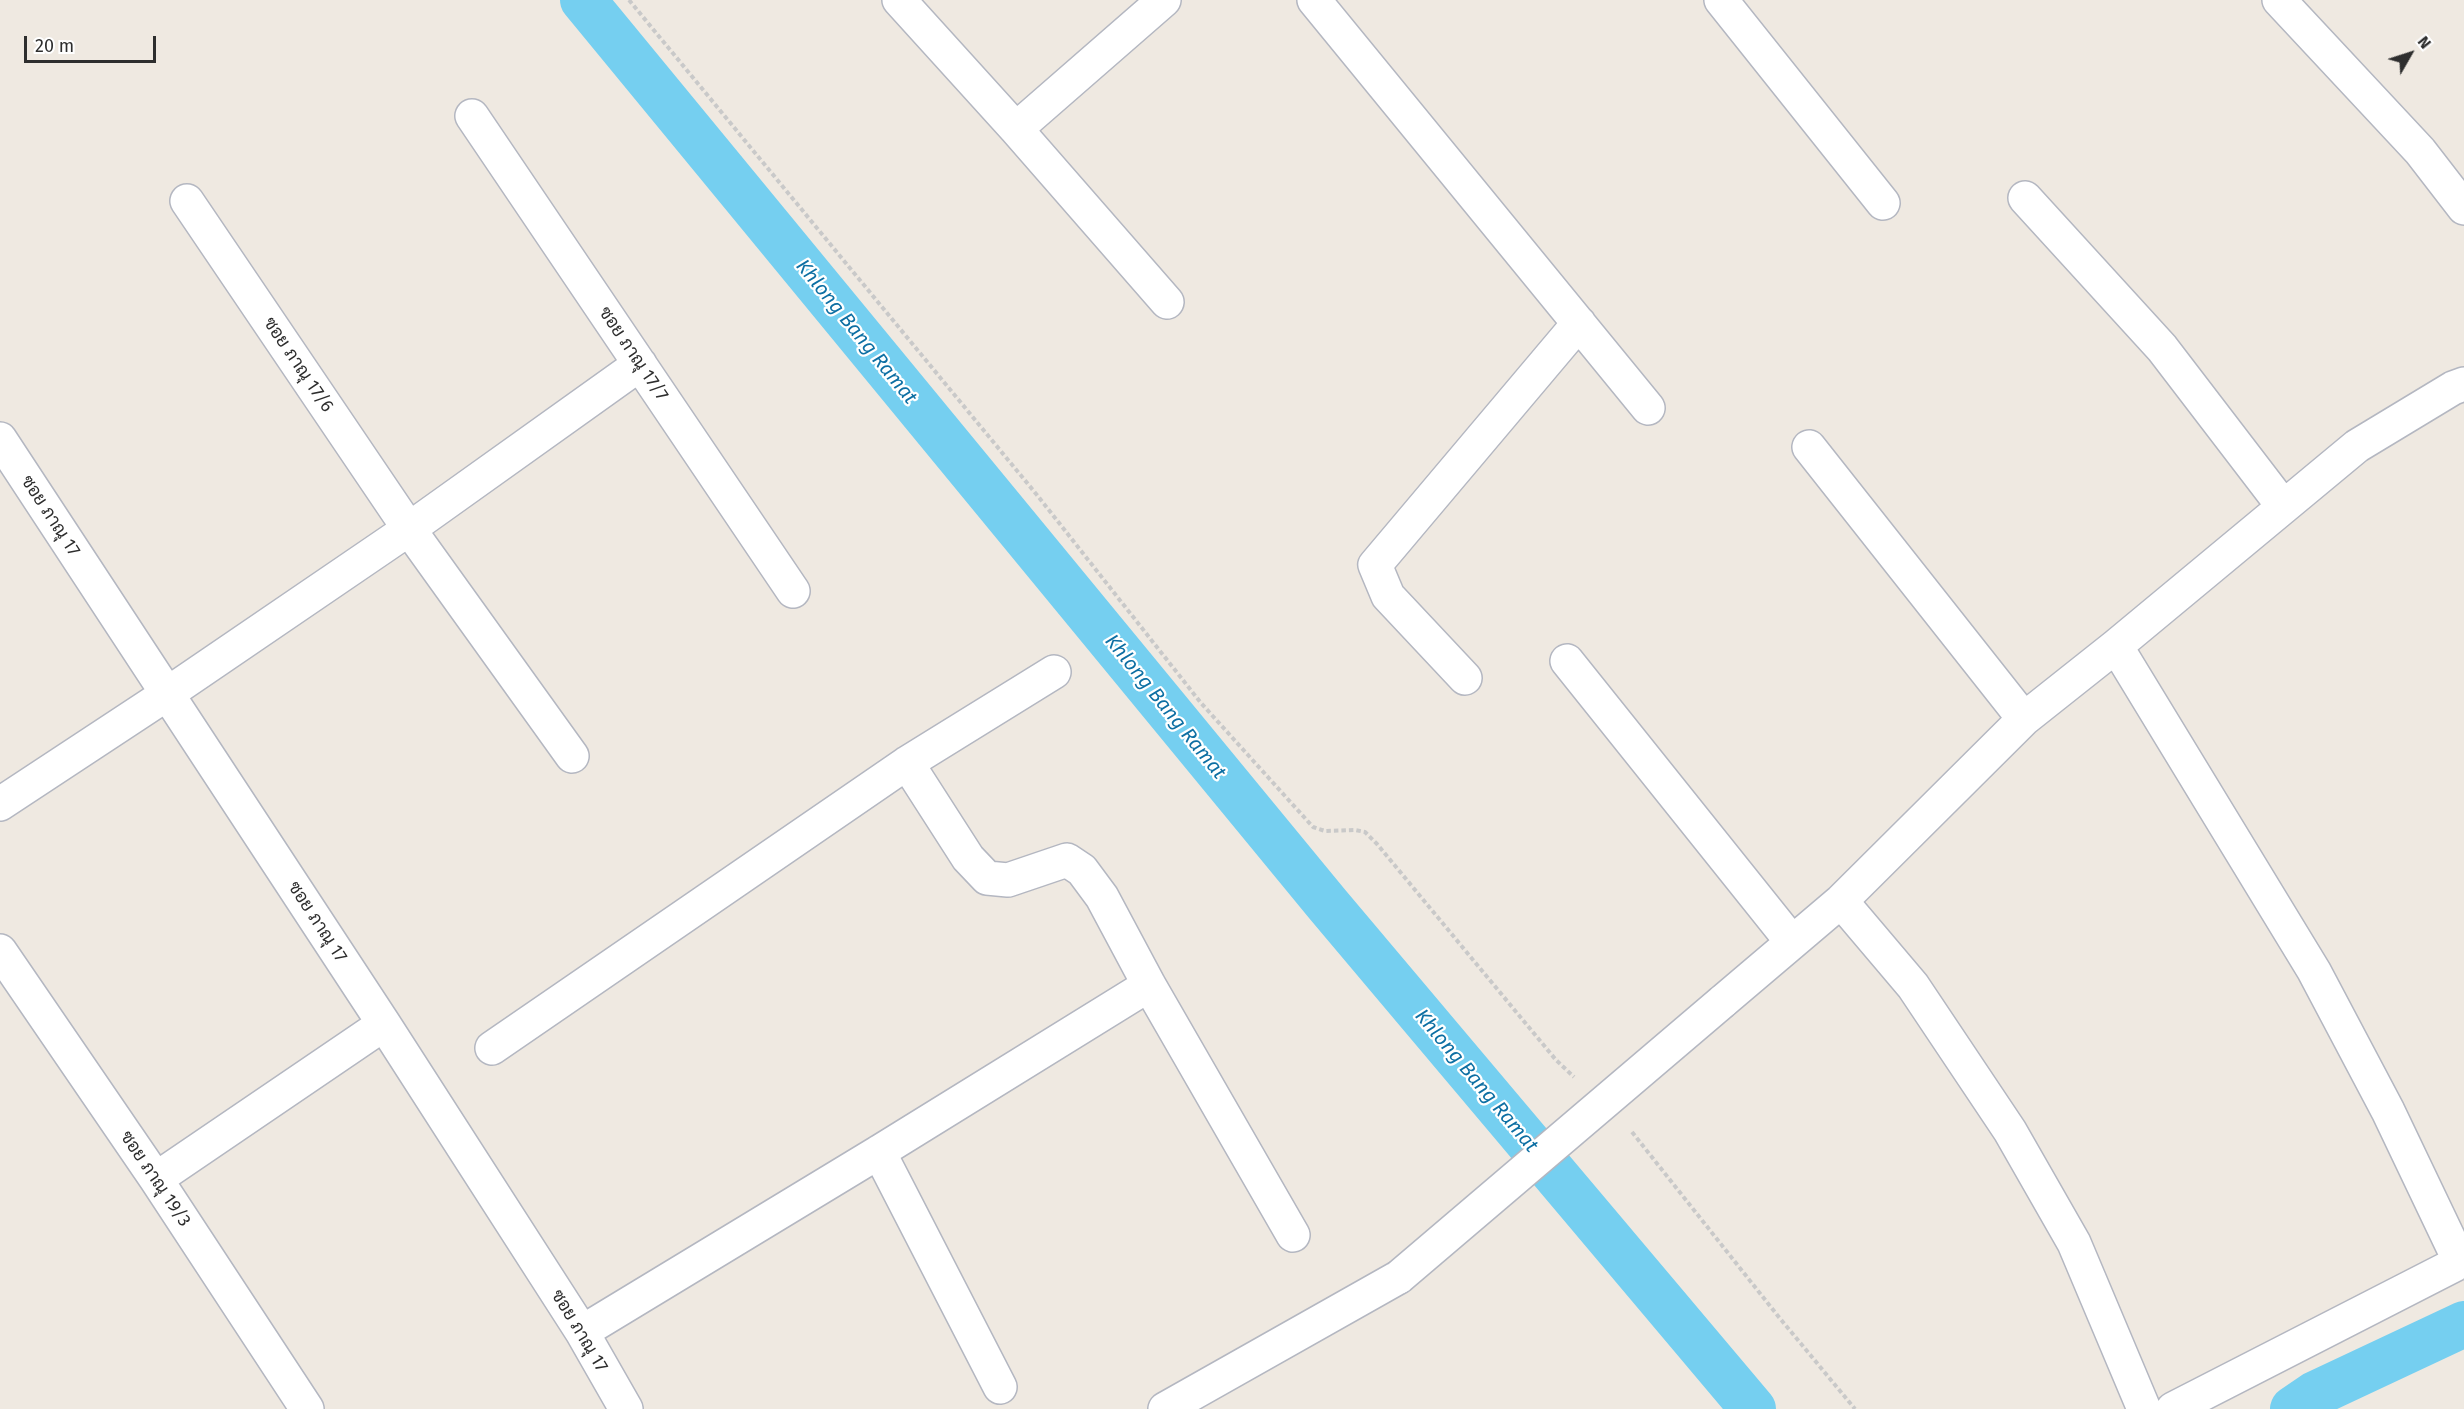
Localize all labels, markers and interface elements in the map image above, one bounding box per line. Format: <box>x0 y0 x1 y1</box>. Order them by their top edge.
scale bar <box>27 24 159 62</box>
north arrow <box>2380 24 2440 84</box>
text: N <box>2414 32 2435 52</box>
text: 20 m <box>35 35 74 57</box>
water label: Khlong Bang Ramat <box>790 255 922 409</box>
street label: ซอย ภาณุ 17/7 <box>594 303 672 405</box>
street label: ซอย ภาณุ 17/6 <box>258 313 338 417</box>
street label: ซอย ภาณุ 17 <box>16 472 84 560</box>
water label: Khlong Bang Ramat <box>1099 630 1231 784</box>
street label: ซอย ภาณุ 17 <box>283 878 351 966</box>
water label: Khlong Bang Ramat <box>1409 1005 1543 1157</box>
street label: ซอย ภาณุ 19/3 <box>115 1127 195 1231</box>
street label: ซอย ภาณุ 17 <box>546 1286 612 1376</box>

